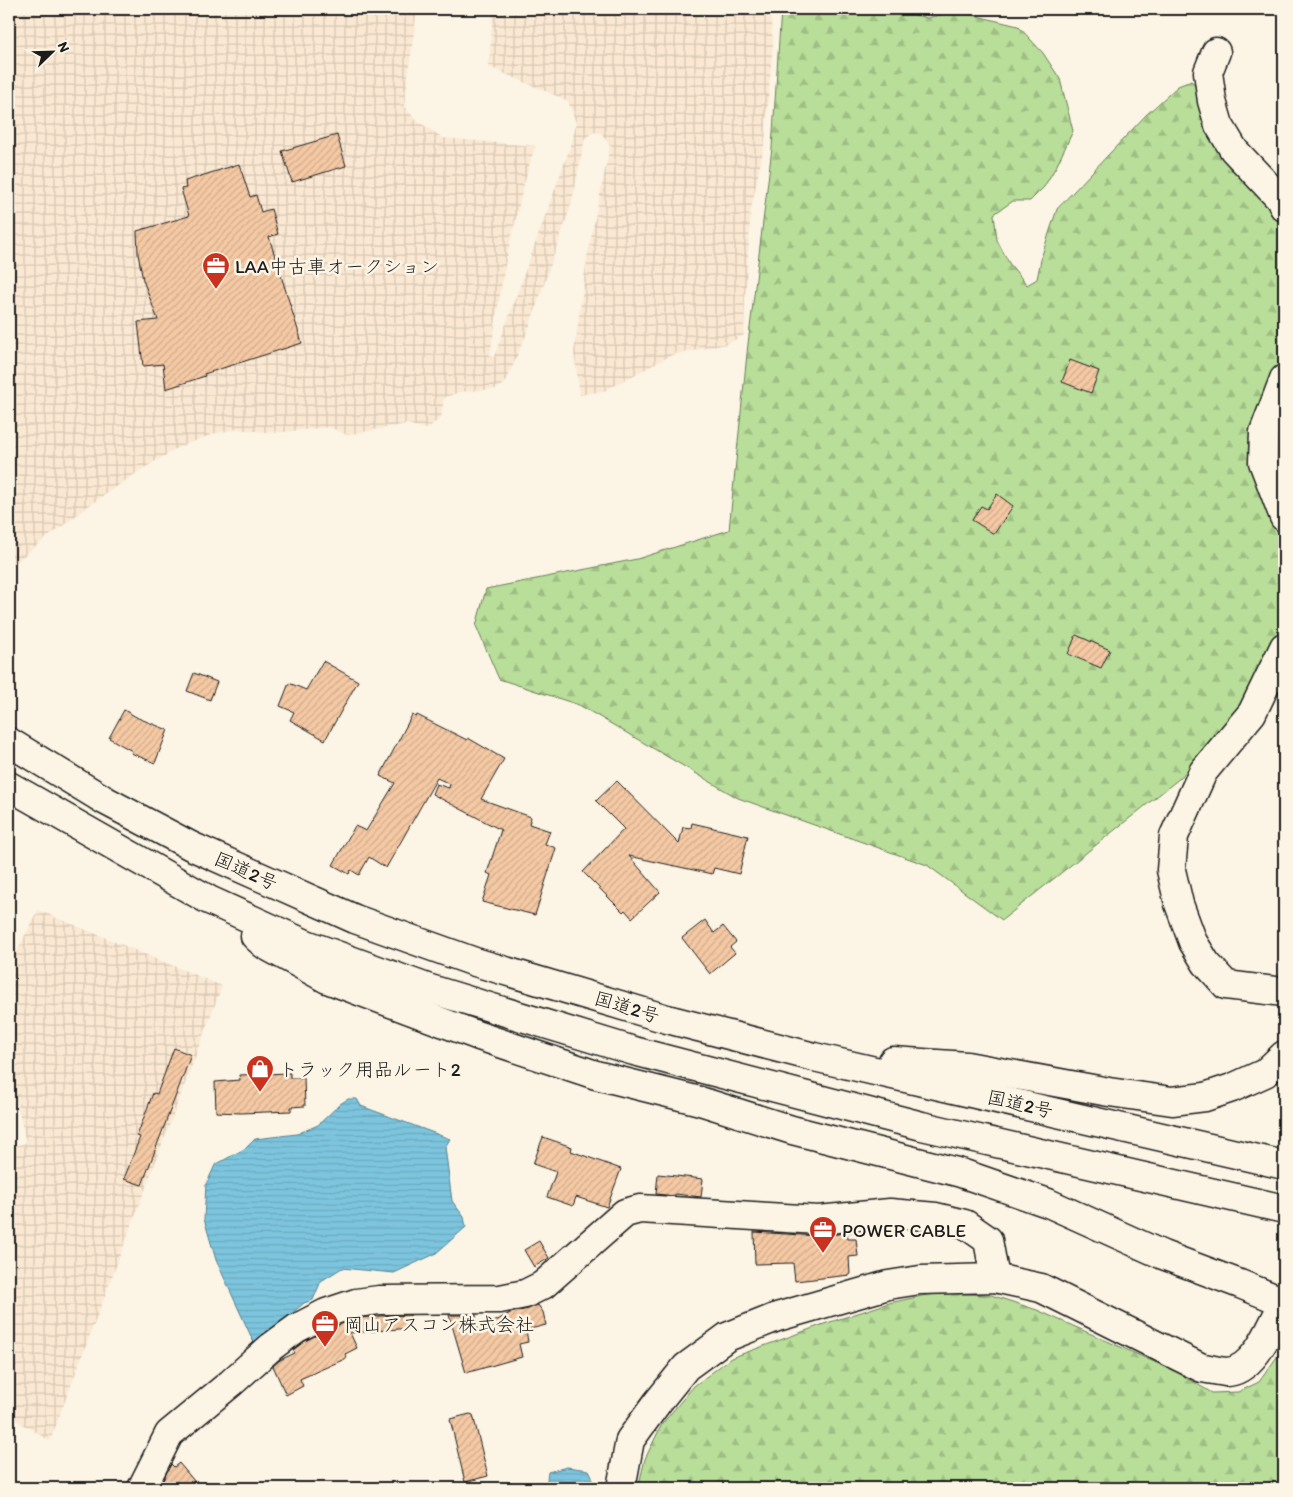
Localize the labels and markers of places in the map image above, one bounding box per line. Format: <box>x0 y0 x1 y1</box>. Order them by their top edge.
office icon: LAA中古車オークション <box>201 251 231 290</box>
place label: LAA中古車オークション <box>235 255 439 278</box>
shop icon: トラック用品ルート2 <box>245 1054 275 1093</box>
place label: トラック用品ルート2 <box>279 1058 461 1081</box>
office icon: POWER CABLE <box>808 1215 838 1254</box>
place label: POWER CABLE <box>842 1219 966 1242</box>
office icon: 岡山アスコン株式会社 <box>310 1309 340 1348</box>
place label: 岡山アスコン株式会社 <box>344 1313 534 1336</box>

